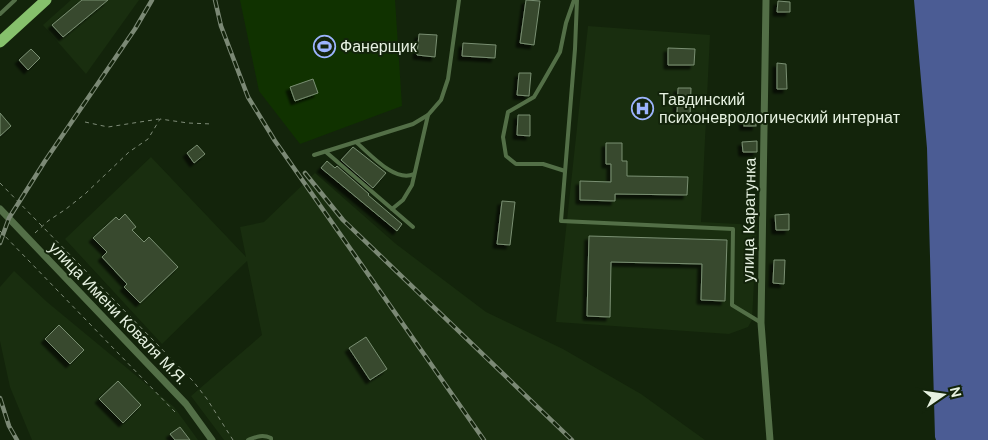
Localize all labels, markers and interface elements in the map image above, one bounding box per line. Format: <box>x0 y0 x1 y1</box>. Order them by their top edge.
sports icon: Фанерщик <box>312 34 336 58</box>
place label: Фанерщик <box>340 36 418 57</box>
place label: Тавдинский психоневрологический интернат <box>659 89 901 128</box>
hospital icon: Тавдинский психоневрологический интернат <box>631 96 655 120</box>
street label: улица Каратунка <box>737 157 761 282</box>
street label: улица Имени Коваля М.Я. <box>44 237 192 389</box>
north arrow <box>918 370 968 420</box>
text: N <box>946 385 966 399</box>

